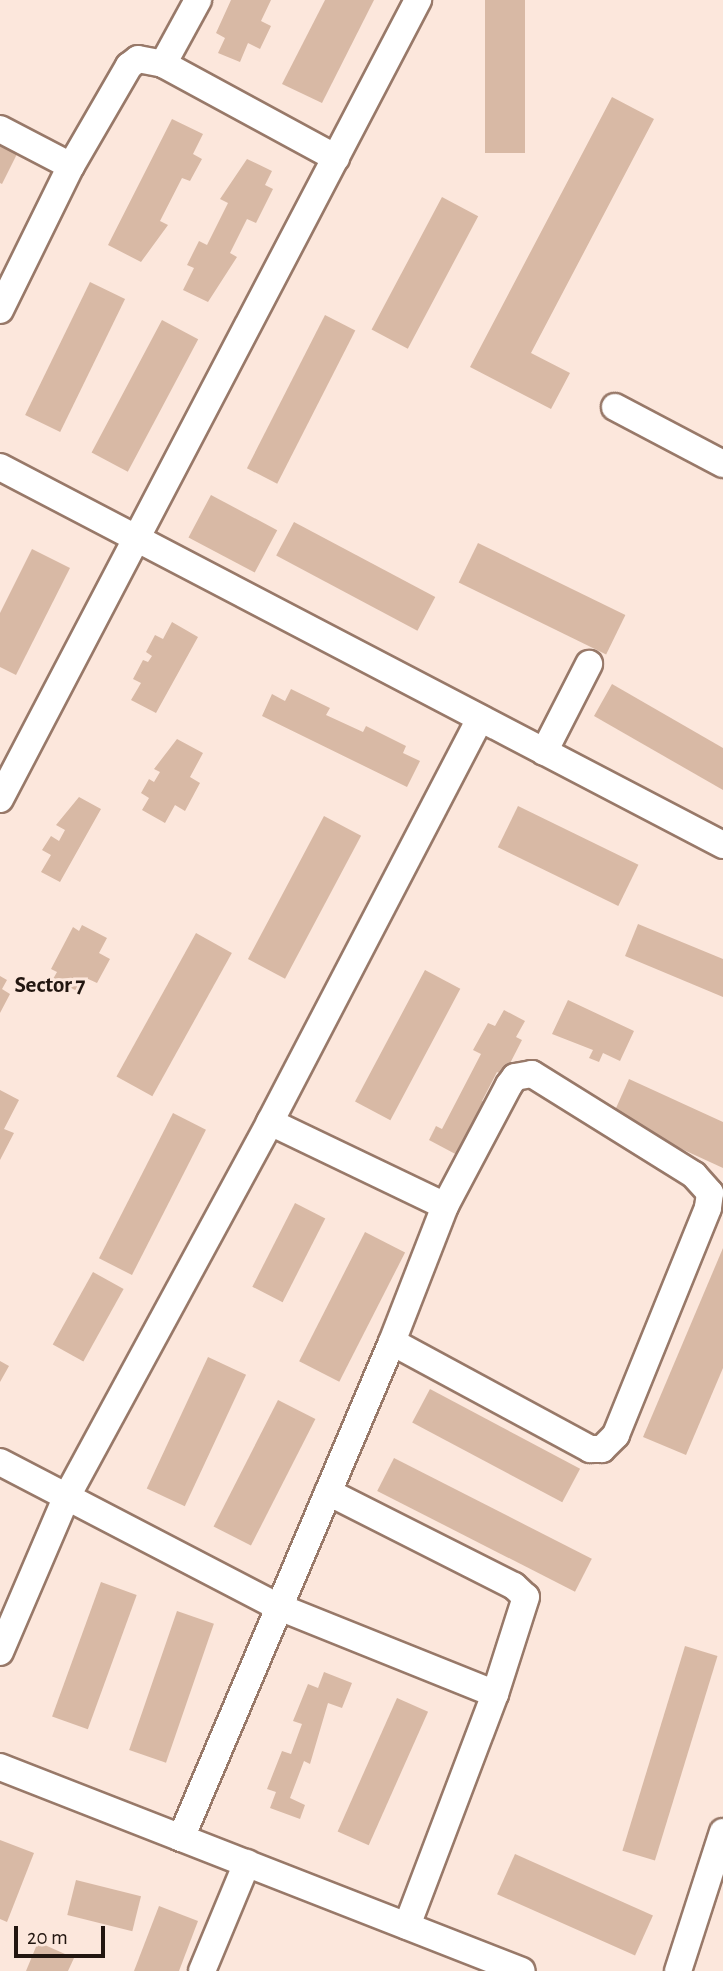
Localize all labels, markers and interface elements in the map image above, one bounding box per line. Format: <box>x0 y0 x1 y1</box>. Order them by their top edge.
district label: Sector 7 <box>14 972 86 1000</box>
scale bar <box>18 1912 108 1956</box>
text: 20 m <box>27 1927 68 1948</box>

